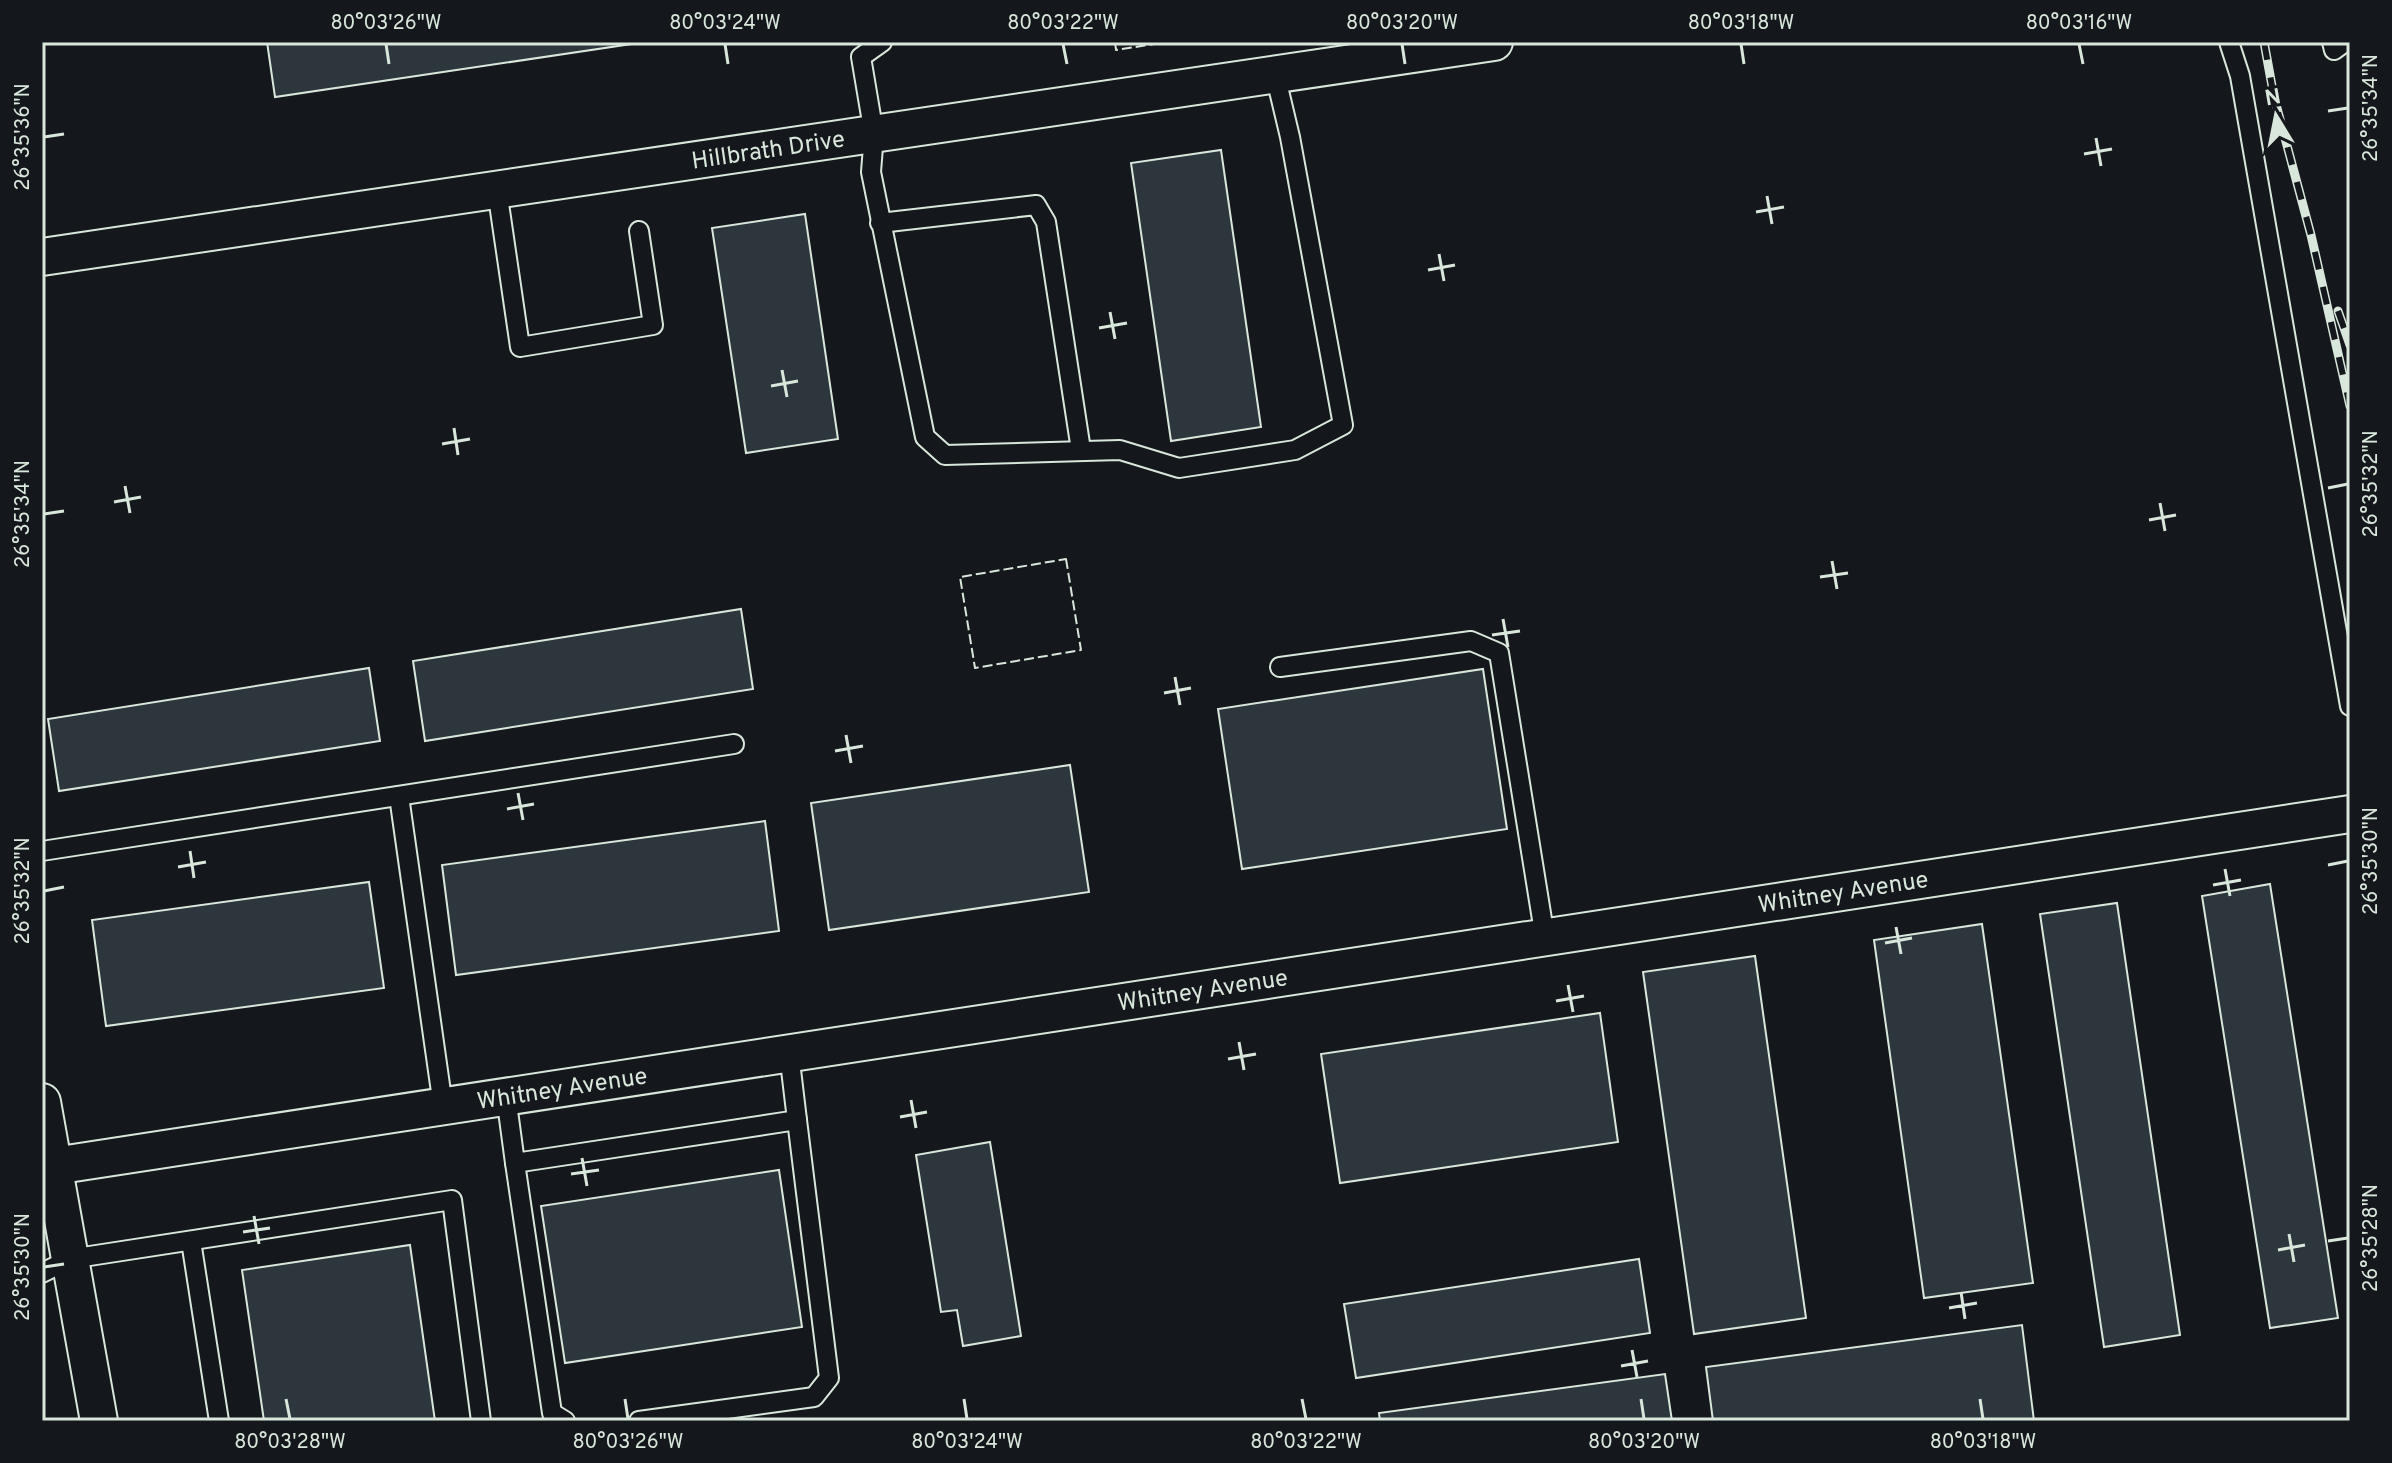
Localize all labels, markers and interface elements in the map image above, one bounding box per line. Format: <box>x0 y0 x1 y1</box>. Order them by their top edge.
text: 80°03'26"W <box>330 11 442 37</box>
text: 80°03'24"W <box>669 11 781 37</box>
text: 80°03'22"W <box>1007 11 1119 37</box>
text: 80°03'20"W <box>1346 11 1458 37</box>
text: 80°03'18"W <box>1688 11 1794 37</box>
text: 80°03'16"W <box>2026 11 2132 37</box>
text: 26°35'34"N <box>2359 54 2385 162</box>
north arrow <box>2236 76 2316 156</box>
text: 26°35'36"N <box>11 83 37 191</box>
text: N <box>2263 84 2283 113</box>
street label: Hillbrath Drive <box>690 125 847 178</box>
text: 26°35'32"N <box>2359 430 2385 538</box>
text: 26°35'34"N <box>11 460 37 568</box>
text: 26°35'30"N <box>2359 807 2385 915</box>
text: 26°35'32"N <box>11 837 37 945</box>
street label: Whitney Avenue <box>1756 866 1931 922</box>
street label: Whitney Avenue <box>1116 964 1290 1020</box>
street label: Whitney Avenue <box>475 1062 650 1118</box>
text: 26°35'28"N <box>2359 1184 2385 1292</box>
text: 26°35'30"N <box>11 1213 37 1321</box>
text: 80°03'28"W <box>234 1430 346 1456</box>
text: 80°03'26"W <box>572 1430 684 1456</box>
text: 80°03'24"W <box>911 1430 1023 1456</box>
text: 80°03'22"W <box>1250 1430 1362 1456</box>
text: 80°03'20"W <box>1588 1430 1700 1456</box>
text: 80°03'18"W <box>1930 1430 2036 1456</box>

